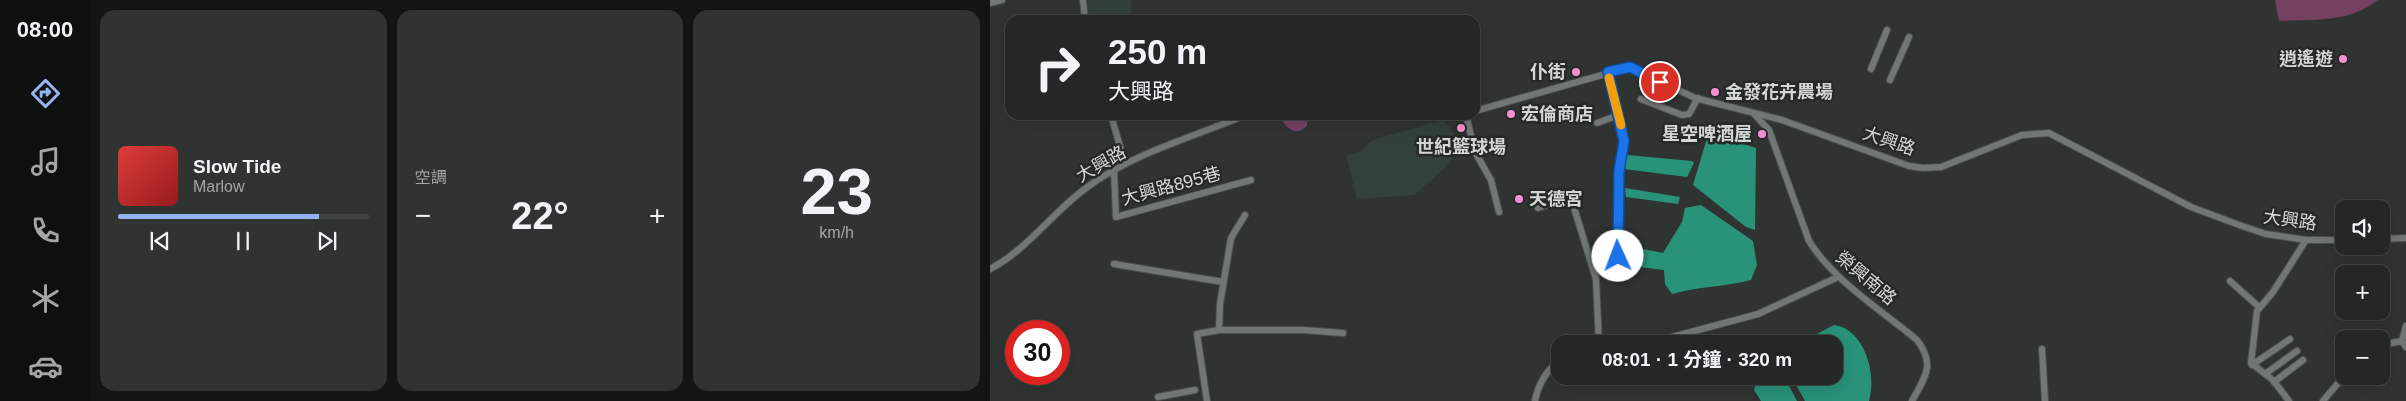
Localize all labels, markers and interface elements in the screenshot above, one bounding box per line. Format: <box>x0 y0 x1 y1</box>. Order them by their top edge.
text: 08:00 <box>17 17 73 42</box>
text: 250 m <box>1108 32 1207 71</box>
icon: right <box>1025 35 1090 100</box>
place label: 逍遙遊 <box>2279 48 2333 69</box>
marker: 逍遙遊 <box>2337 53 2349 65</box>
pin <box>1639 61 1681 103</box>
place label: 仆街 <box>1530 62 1566 82</box>
marker: 仆街 <box>1570 66 1582 78</box>
icon: arrive <box>1646 68 1674 96</box>
icon: directions <box>28 76 63 111</box>
text: 大興路 <box>1108 79 1174 104</box>
place label: 金發花卉農場 <box>1725 82 1833 102</box>
marker: 金發花卉農場 <box>1709 86 1721 98</box>
place label: 宏倫商店 <box>1521 104 1593 124</box>
marker: 宏倫商店 <box>1505 108 1517 120</box>
marker: 世紀籃球場 <box>1455 122 1467 134</box>
street label: 大興路 <box>1860 123 1918 159</box>
place label: 星空啤酒屋 <box>1662 124 1752 144</box>
marker: 星空啤酒屋 <box>1756 128 1768 140</box>
place label: 世紀籃球場 <box>1416 136 1506 157</box>
street label: 大興路 <box>1073 142 1129 186</box>
icon: music <box>28 144 63 179</box>
text: 23 <box>801 155 873 228</box>
text: Slow Tide <box>193 156 281 177</box>
street label: 大興路895巷 <box>1119 163 1223 209</box>
text: 空調 <box>415 169 447 186</box>
text: Marlow <box>193 178 245 195</box>
place label: 天德宮 <box>1529 189 1583 209</box>
marker: 天德宮 <box>1513 193 1525 205</box>
text: 22° <box>511 195 569 237</box>
text: − <box>415 200 431 231</box>
text: + <box>649 200 665 231</box>
map controls <box>2335 200 2390 385</box>
button: sound <box>2335 200 2390 255</box>
street label: 大興路 <box>2262 206 2318 234</box>
icon: phone <box>28 213 63 248</box>
text: km/h <box>819 224 854 241</box>
icon: previous <box>146 227 174 255</box>
icon: pause <box>229 227 257 255</box>
icon: next <box>313 227 341 255</box>
position arrow <box>1591 229 1643 281</box>
street label: 榮興南路 <box>1832 247 1900 309</box>
button: + <box>2335 265 2390 320</box>
icon: climate <box>28 281 63 316</box>
speed limit sign: 30 <box>1005 320 1070 385</box>
button: − <box>2335 330 2390 385</box>
icon: car <box>28 349 63 384</box>
text: 08:01 · 1 分鐘 · 320 m <box>1602 349 1792 370</box>

